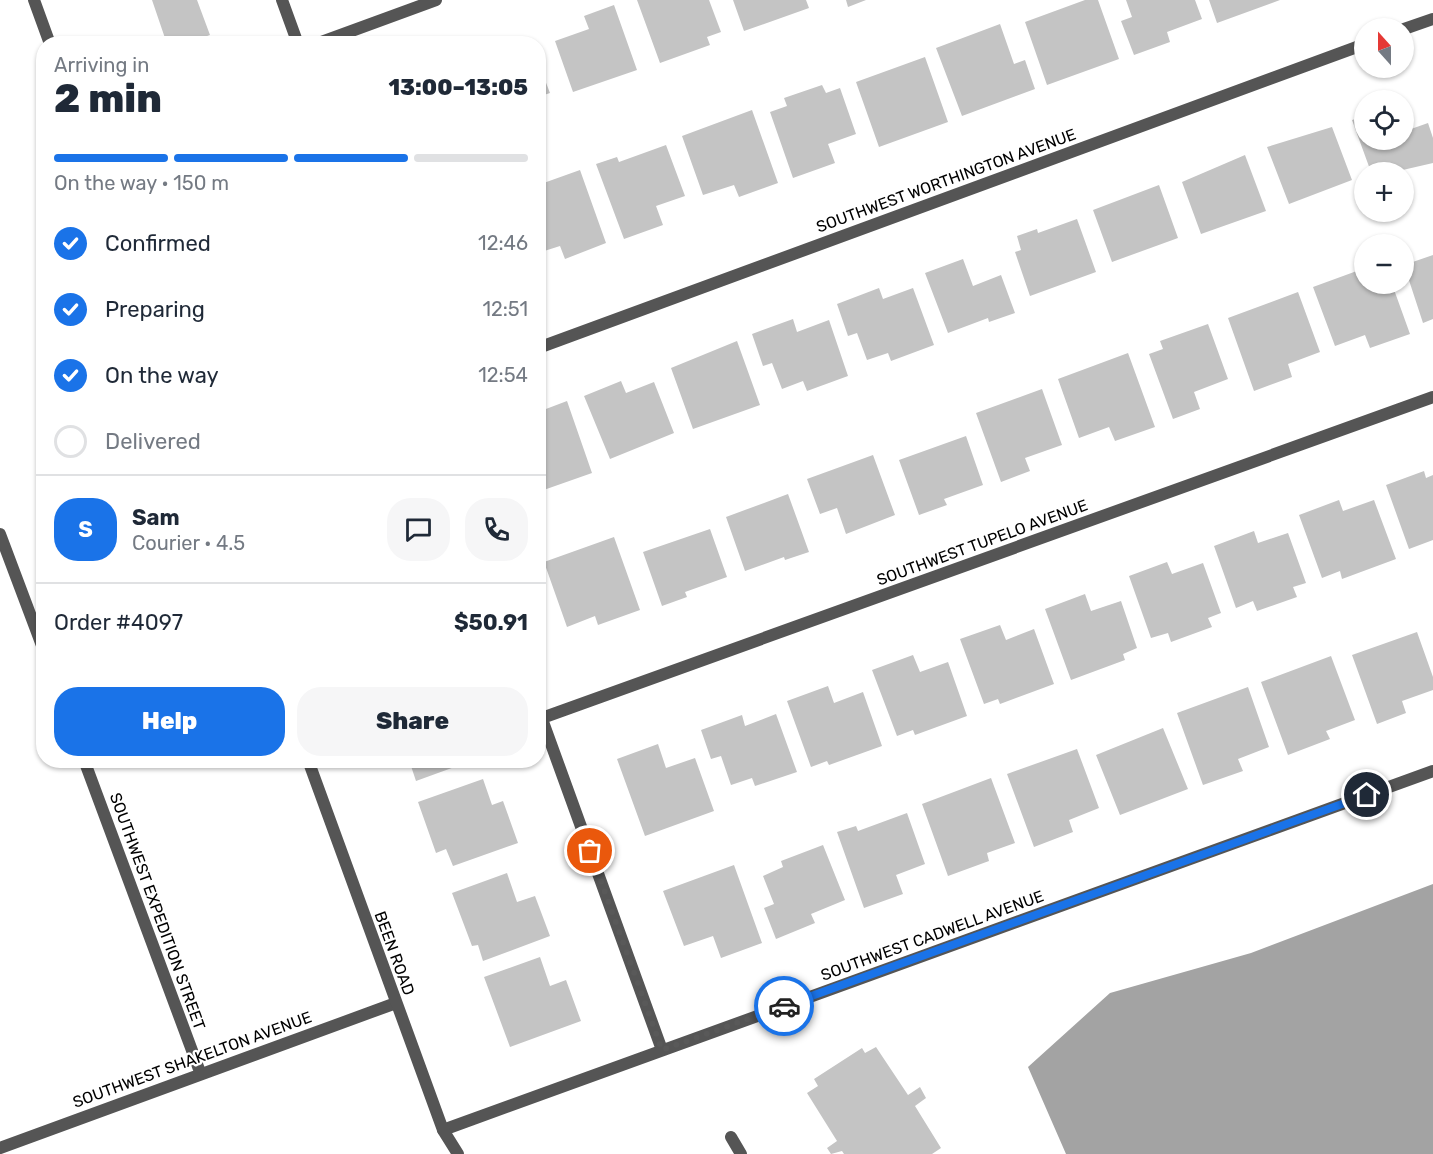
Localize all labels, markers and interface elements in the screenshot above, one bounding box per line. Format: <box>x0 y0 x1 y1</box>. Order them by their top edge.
north arrow <box>1354 18 1414 78</box>
map controls <box>1354 18 1414 294</box>
text: Arriving in <box>54 53 149 77</box>
text: 13:00–13:05 <box>388 74 528 101</box>
text: 2 min <box>54 76 162 122</box>
button: locate <box>1354 90 1414 150</box>
street label: SOUTHWEST WORTHINGTON AVENUE <box>814 125 1079 236</box>
button: + <box>1354 162 1414 222</box>
text: On the way · 150 m <box>54 171 229 195</box>
icon: check <box>54 227 87 260</box>
text: Confirmed <box>105 230 211 257</box>
text: 12:46 <box>478 231 528 255</box>
button: − <box>1354 234 1414 294</box>
icon: check <box>54 293 87 326</box>
text: Preparing <box>105 296 205 323</box>
text: 12:51 <box>482 297 528 321</box>
icon: check <box>54 359 87 392</box>
text: On the way <box>105 362 219 389</box>
text: 12:54 <box>478 363 528 387</box>
text: Delivered <box>105 428 201 455</box>
street label: SOUTHWEST TUPELO AVENUE <box>874 495 1090 590</box>
button: chat <box>387 498 450 561</box>
button: phone <box>465 498 528 561</box>
text: Sam <box>132 504 180 531</box>
text: S <box>78 516 93 543</box>
text: Courier · 4.5 <box>132 531 245 555</box>
text: Order #4097 <box>54 609 183 636</box>
text: $50.91 <box>454 609 528 636</box>
button: Help <box>54 687 285 756</box>
button: Share <box>297 687 528 756</box>
pin <box>1341 769 1392 820</box>
icon: home <box>1350 778 1383 811</box>
street label: SOUTHWEST EXPEDITION STREET <box>106 790 209 1032</box>
pin <box>564 825 615 876</box>
icon: bag <box>573 834 606 867</box>
street label: SOUTHWEST CADWELL AVENUE <box>818 886 1046 985</box>
street label: BEEN ROAD <box>371 909 419 998</box>
courier <box>754 976 814 1036</box>
icon: car <box>768 990 801 1023</box>
street label: SOUTHWEST SHAKELTON AVENUE <box>70 1007 314 1112</box>

